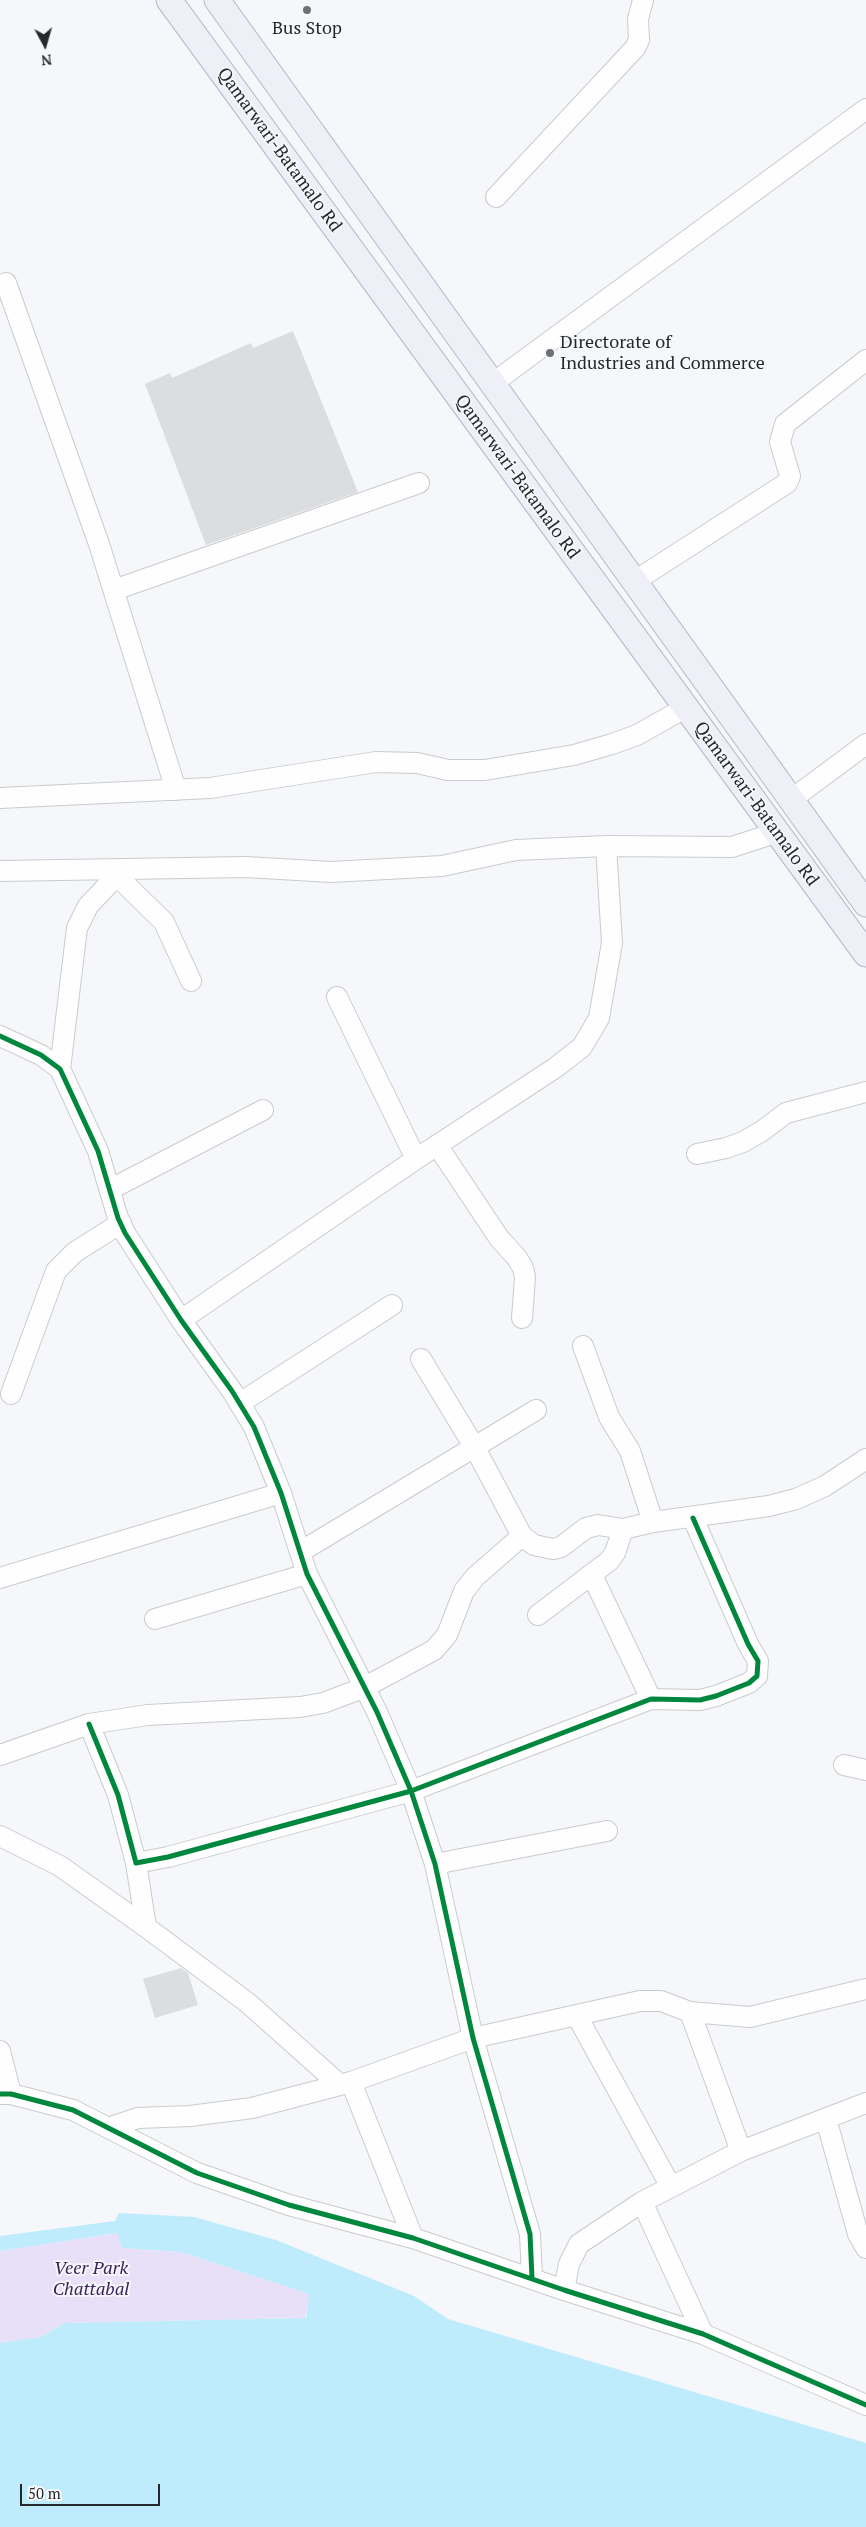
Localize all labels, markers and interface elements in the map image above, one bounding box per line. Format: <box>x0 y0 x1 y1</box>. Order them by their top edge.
marker: Bus Stop <box>301 4 313 16</box>
place label: Bus Stop <box>272 18 342 40</box>
north arrow <box>20 20 70 70</box>
text: N <box>40 50 53 70</box>
street label: Qamarwari-Batamalo Rd <box>212 64 346 236</box>
place label: Directorate of Industries and Commerce <box>560 332 765 374</box>
marker: Directorate of Industries and Commerce <box>544 347 556 359</box>
street label: Qamarwari-Batamalo Rd <box>450 391 584 563</box>
street label: Qamarwari-Batamalo Rd <box>689 718 823 890</box>
park label: Veer Park Chattabal <box>53 2258 129 2300</box>
scale bar <box>22 2474 162 2506</box>
text: 50 m <box>28 2483 61 2503</box>

